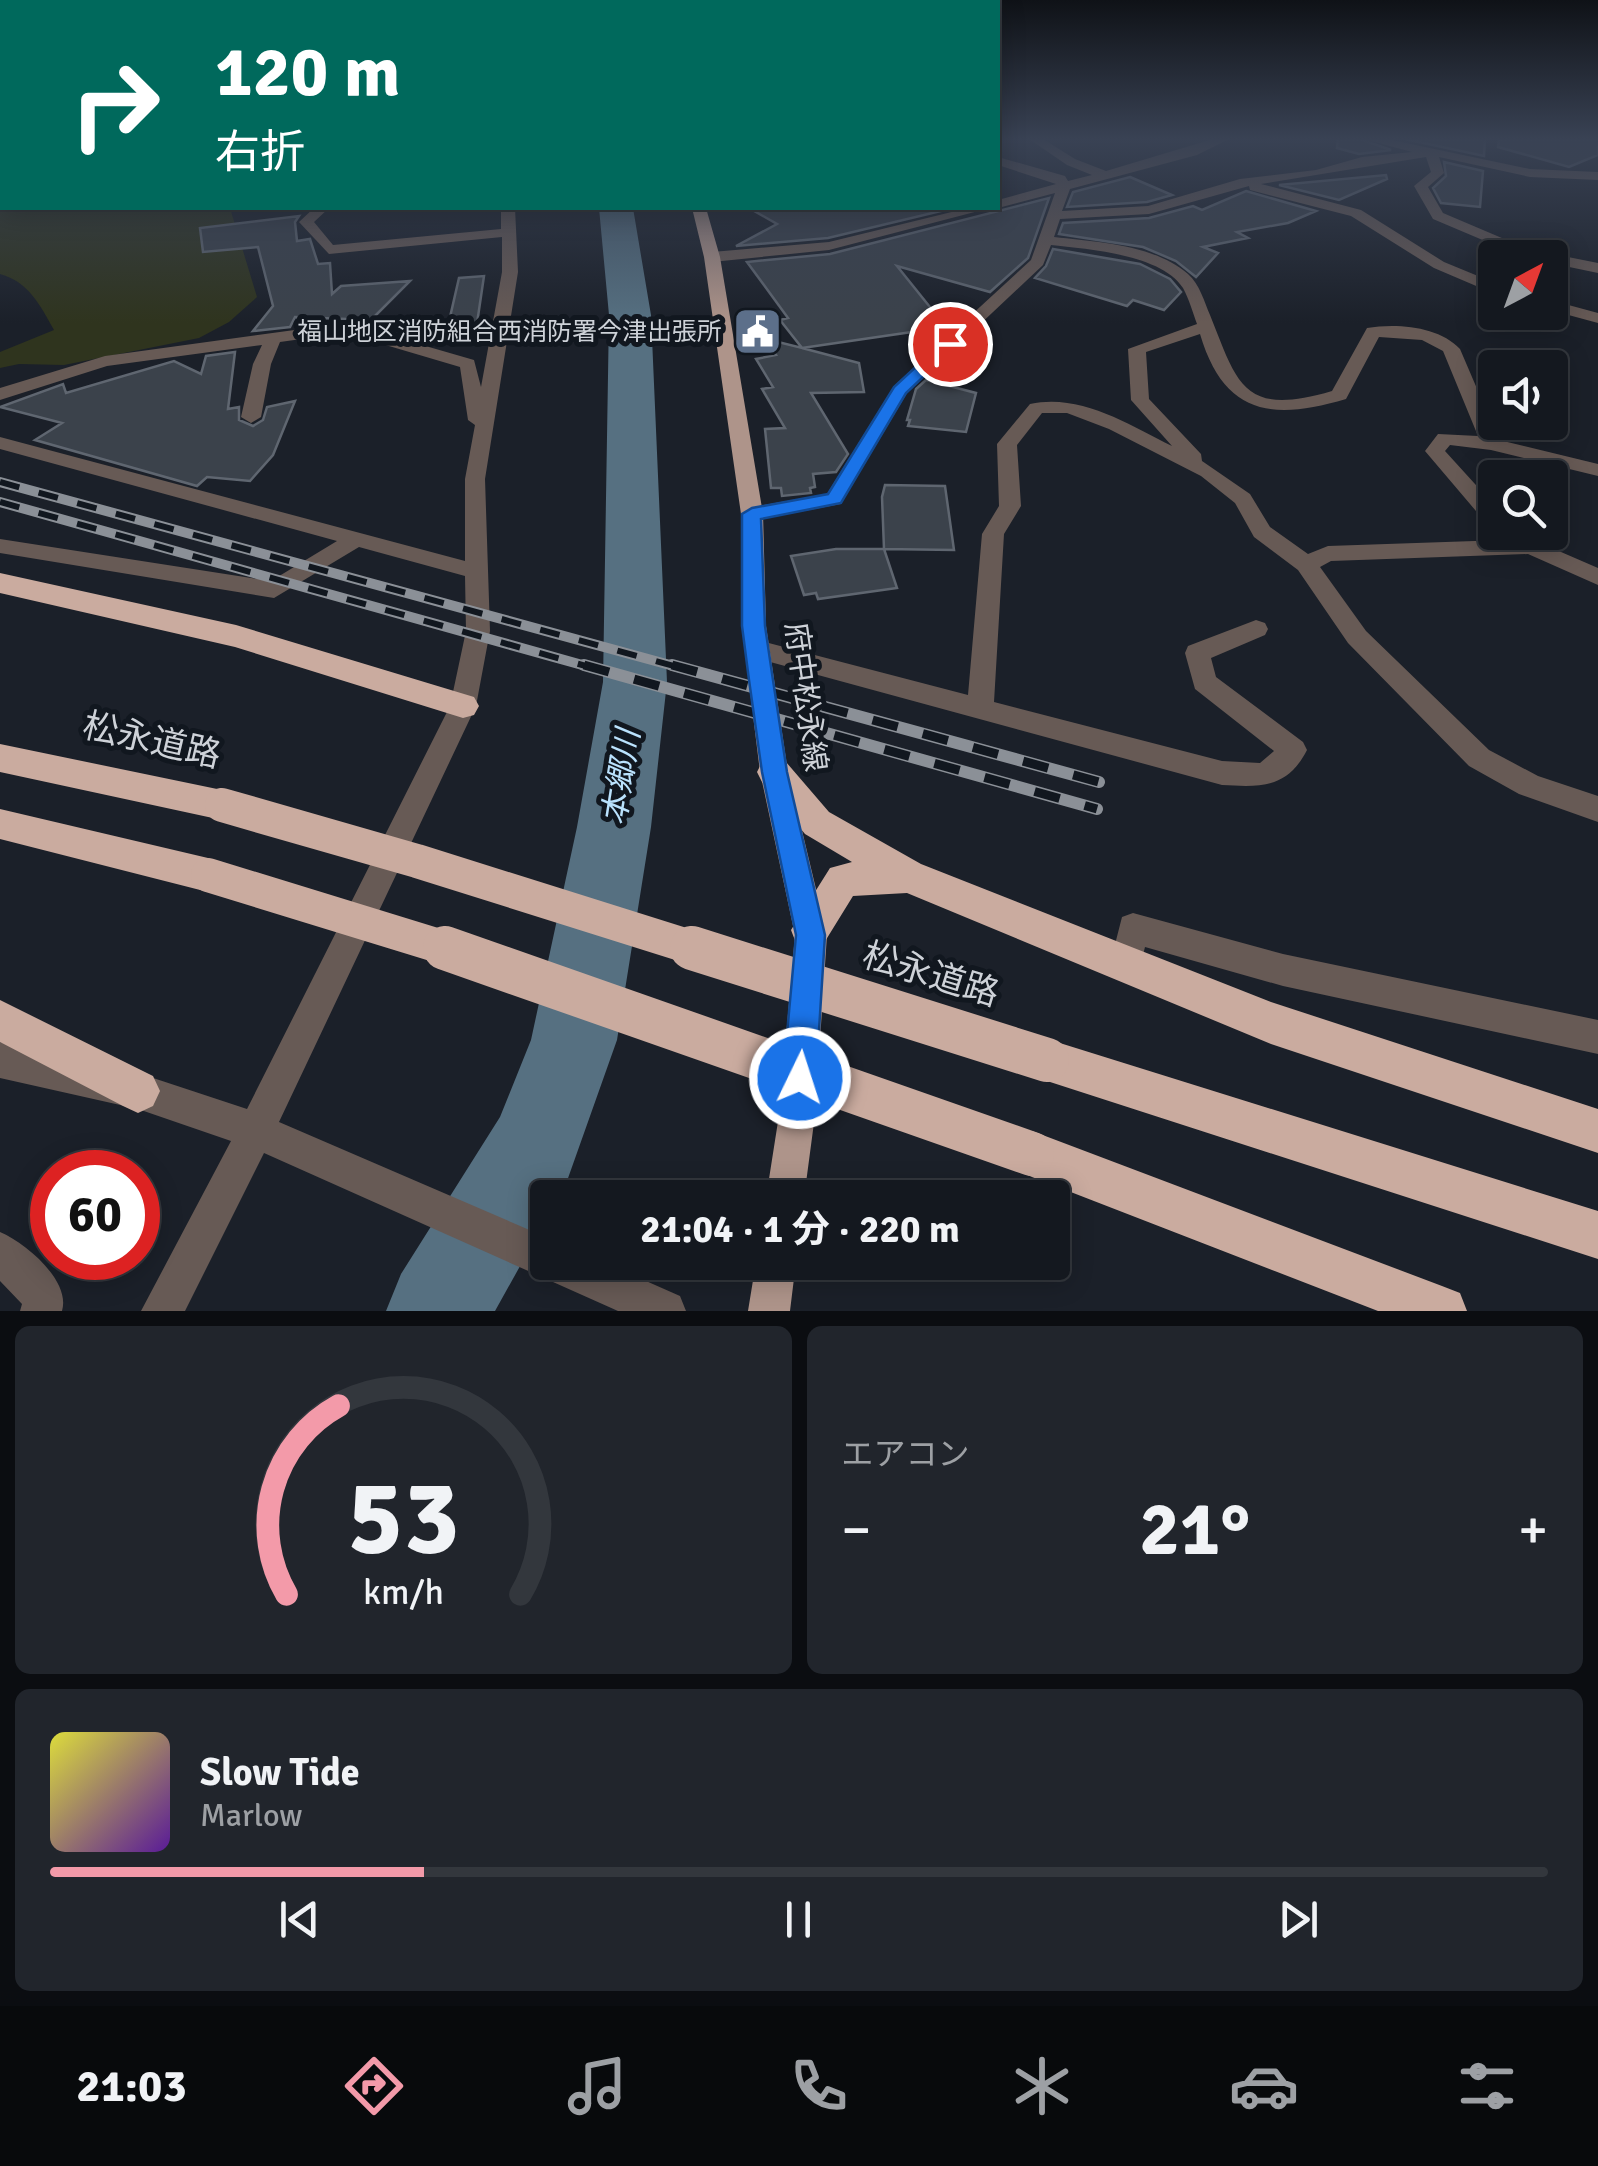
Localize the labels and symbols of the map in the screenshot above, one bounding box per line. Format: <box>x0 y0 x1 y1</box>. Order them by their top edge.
north arrow <box>1478 240 1568 330</box>
pin <box>908 302 993 387</box>
public building icon: 福山地区消防組合西消防署今津出張所 <box>731 305 783 357</box>
place label: 福山地区消防組合西消防署今津出張所 <box>297 316 722 347</box>
street label: 府中松永線 <box>777 620 834 774</box>
street label: 松永道路 <box>79 704 225 777</box>
water label: 本郷川 <box>595 724 649 828</box>
street label: 松永道路 <box>858 933 1004 1016</box>
position arrow <box>748 1026 852 1130</box>
speed limit sign: 60 <box>30 1150 160 1280</box>

